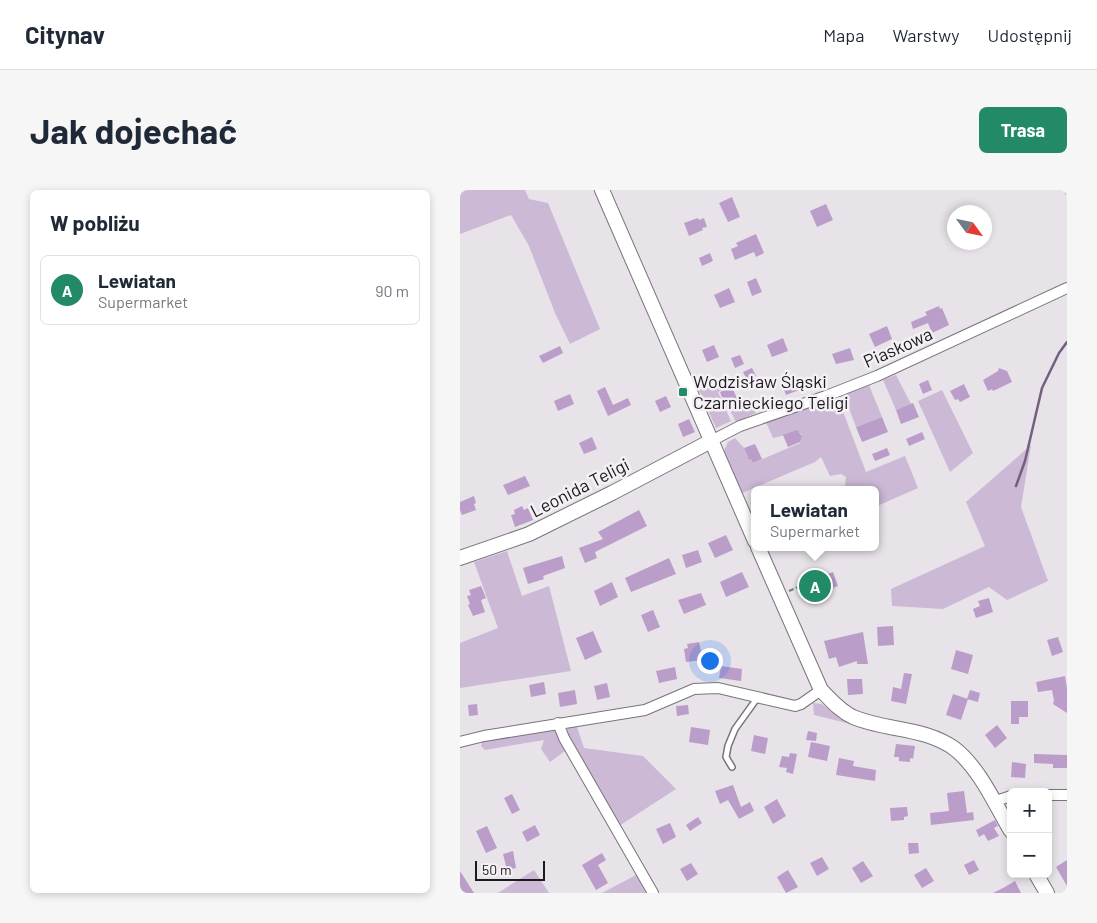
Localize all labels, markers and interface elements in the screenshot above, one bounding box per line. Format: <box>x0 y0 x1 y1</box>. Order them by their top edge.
text: Citynav <box>25 20 105 49</box>
text: Mapa <box>823 24 864 46</box>
text: Warstwy <box>892 24 960 46</box>
text: Udostępnij <box>988 24 1072 46</box>
button: Trasa <box>979 107 1067 153</box>
text: Jak dojechać <box>30 109 237 151</box>
north arrow <box>947 205 992 250</box>
text: W pobliżu <box>50 210 140 235</box>
text: Lewiatan <box>98 269 176 292</box>
text: A <box>62 281 72 300</box>
text: 90 m <box>375 281 409 300</box>
text: Supermarket <box>98 292 188 311</box>
street label: Piaskowa <box>860 322 936 372</box>
place label: Wodzisław Śląski Czarnieckiego Teligi <box>693 370 849 413</box>
marker: Wodzisław Śląski Czarnieckiego Teligi <box>677 386 689 398</box>
street label: Leonida Teligi <box>526 453 633 521</box>
popup <box>751 486 879 551</box>
text: Lewiatan <box>770 498 848 521</box>
text: Supermarket <box>770 521 860 540</box>
pin: A <box>799 567 831 605</box>
your location <box>697 648 723 674</box>
map controls <box>1007 788 1052 878</box>
button: + <box>1007 788 1052 833</box>
button: − <box>1007 833 1052 878</box>
scale bar <box>475 858 545 881</box>
text: 50 m <box>482 861 511 878</box>

